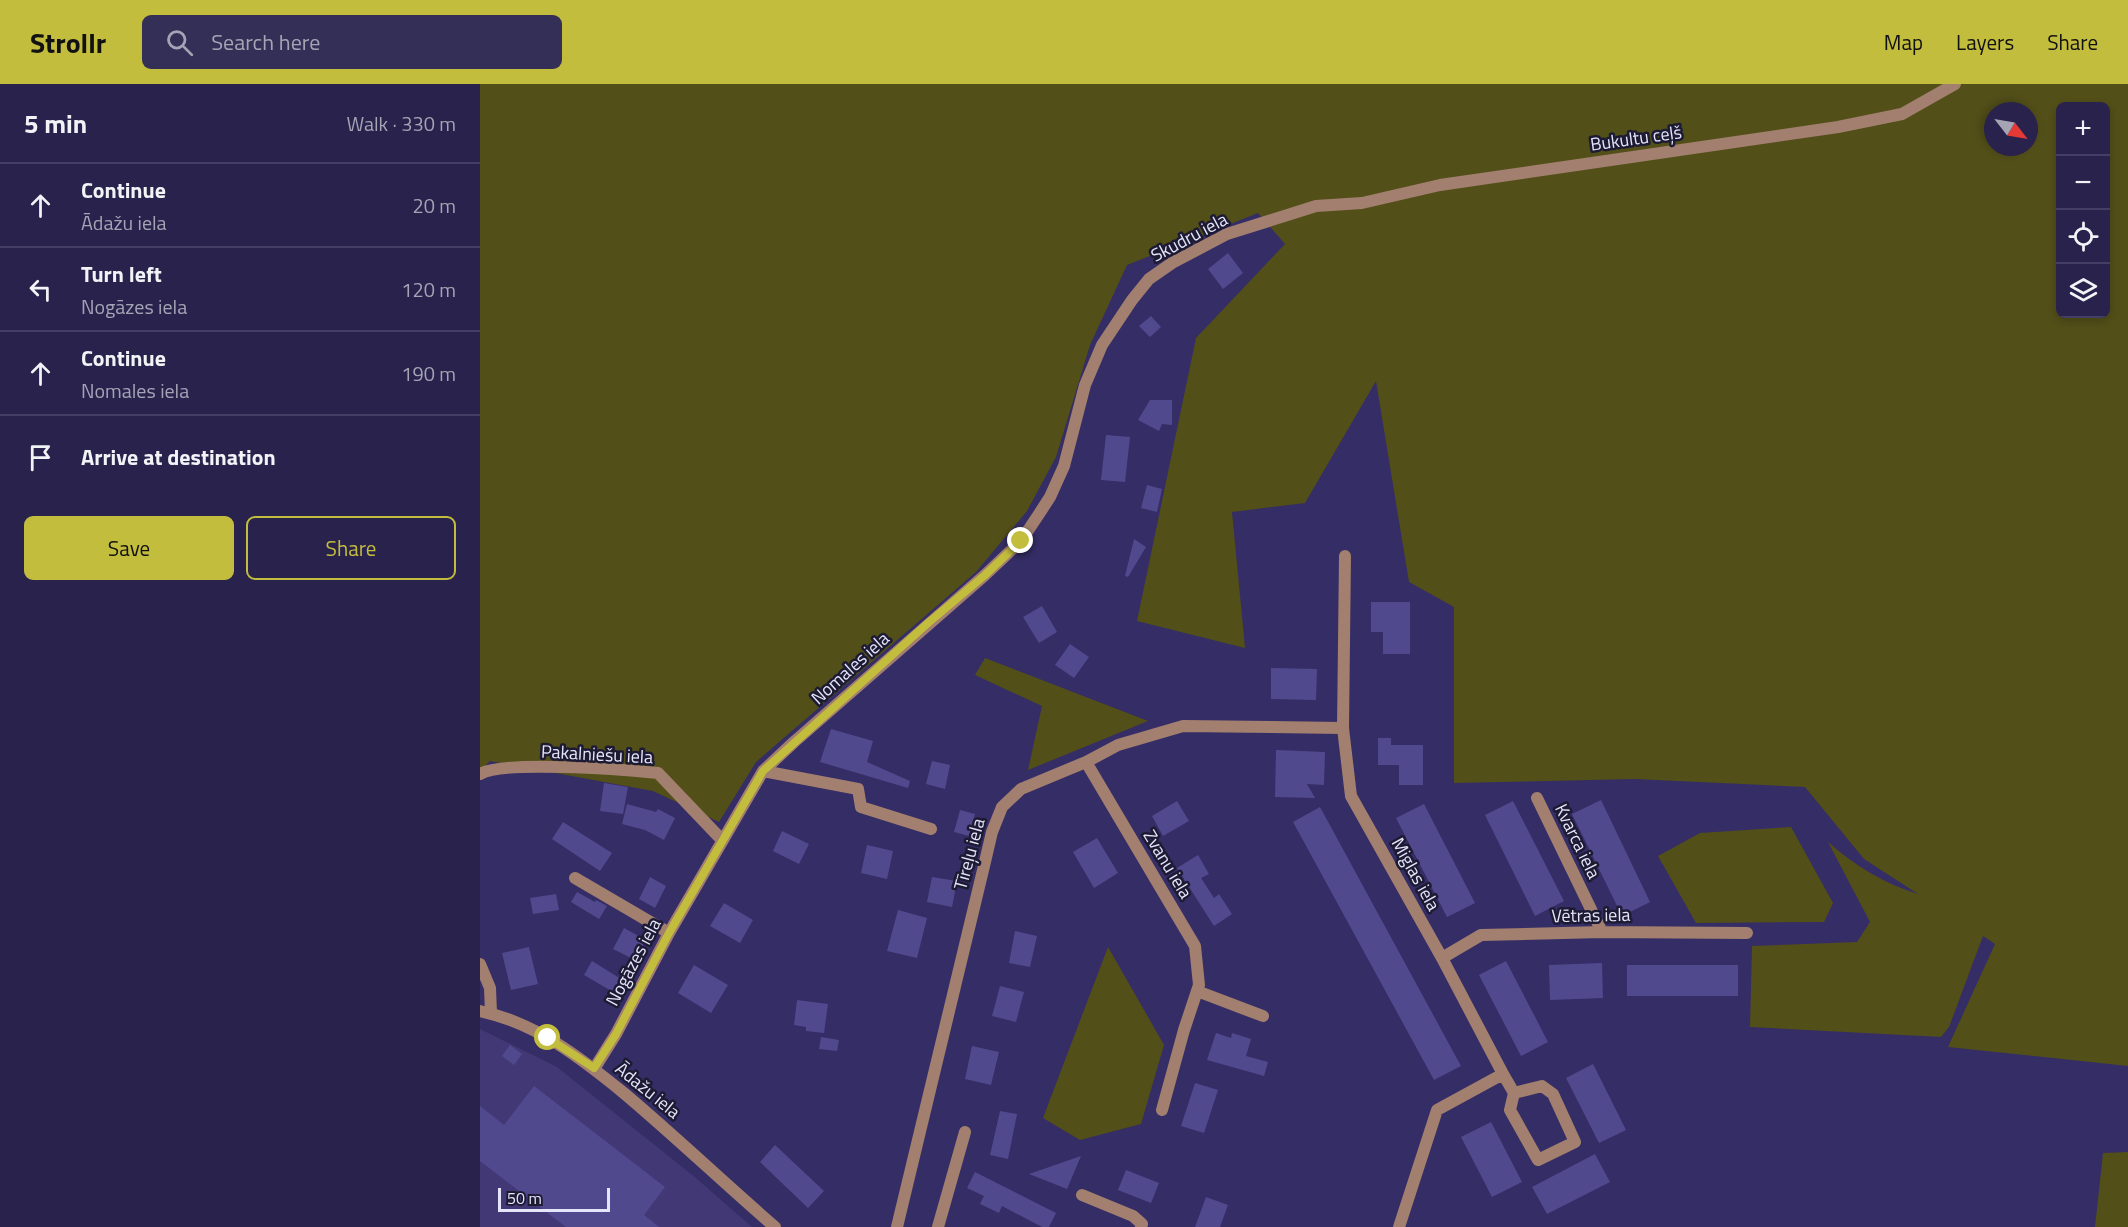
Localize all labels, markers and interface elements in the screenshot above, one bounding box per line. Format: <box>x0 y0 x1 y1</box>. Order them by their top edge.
search box <box>142 15 562 69</box>
text: Strollr <box>30 21 106 64</box>
text: Search here <box>211 25 320 59</box>
icon: search <box>163 26 196 59</box>
text: Map <box>1884 26 1923 58</box>
text: Layers <box>1956 26 2014 58</box>
text: Share <box>2047 26 2098 58</box>
north arrow <box>1984 102 2038 156</box>
map controls <box>2056 102 2110 318</box>
button: + <box>2056 102 2110 156</box>
text: 5 min <box>24 104 87 143</box>
text: Walk · 330 m <box>347 108 456 139</box>
street label: Bukultu ceļš <box>1588 118 1684 158</box>
button: − <box>2056 156 2110 210</box>
text: Continue <box>81 173 166 207</box>
icon: ahead <box>24 189 57 222</box>
text: 20 m <box>412 190 456 221</box>
street label: Skudru iela <box>1146 205 1232 269</box>
text: Ādažu iela <box>81 207 167 238</box>
button: locate <box>2056 210 2110 264</box>
text: Turn left <box>81 257 162 291</box>
button: layers <box>2056 264 2110 318</box>
icon: left <box>24 273 57 306</box>
text: 120 m <box>401 274 456 305</box>
text: Nogāzes iela <box>81 291 187 322</box>
text: Continue <box>81 341 166 375</box>
icon: ahead <box>24 357 57 390</box>
text: 190 m <box>401 358 456 389</box>
text: Nomales iela <box>81 375 189 406</box>
text: Arrive at destination <box>81 440 276 474</box>
icon: arrive <box>24 441 57 474</box>
button: Save <box>24 516 234 580</box>
button: Share <box>246 516 456 580</box>
route end <box>1007 527 1033 553</box>
street label: Nomales iela <box>805 625 895 711</box>
street label: Pakalniešu iela <box>540 738 654 770</box>
street label: Kvarca iela <box>1548 799 1608 883</box>
street label: Tīreļu iela <box>946 815 992 893</box>
street label: Zvanu iela <box>1137 824 1199 904</box>
street label: Miglas iela <box>1385 832 1447 916</box>
street label: Vētras iela <box>1551 901 1631 929</box>
street label: Nogāzes iela <box>599 913 667 1011</box>
route start <box>534 1024 560 1050</box>
street label: Ādažu iela <box>610 1055 686 1125</box>
scale bar <box>498 1185 610 1212</box>
text: 50 m <box>507 1186 542 1210</box>

